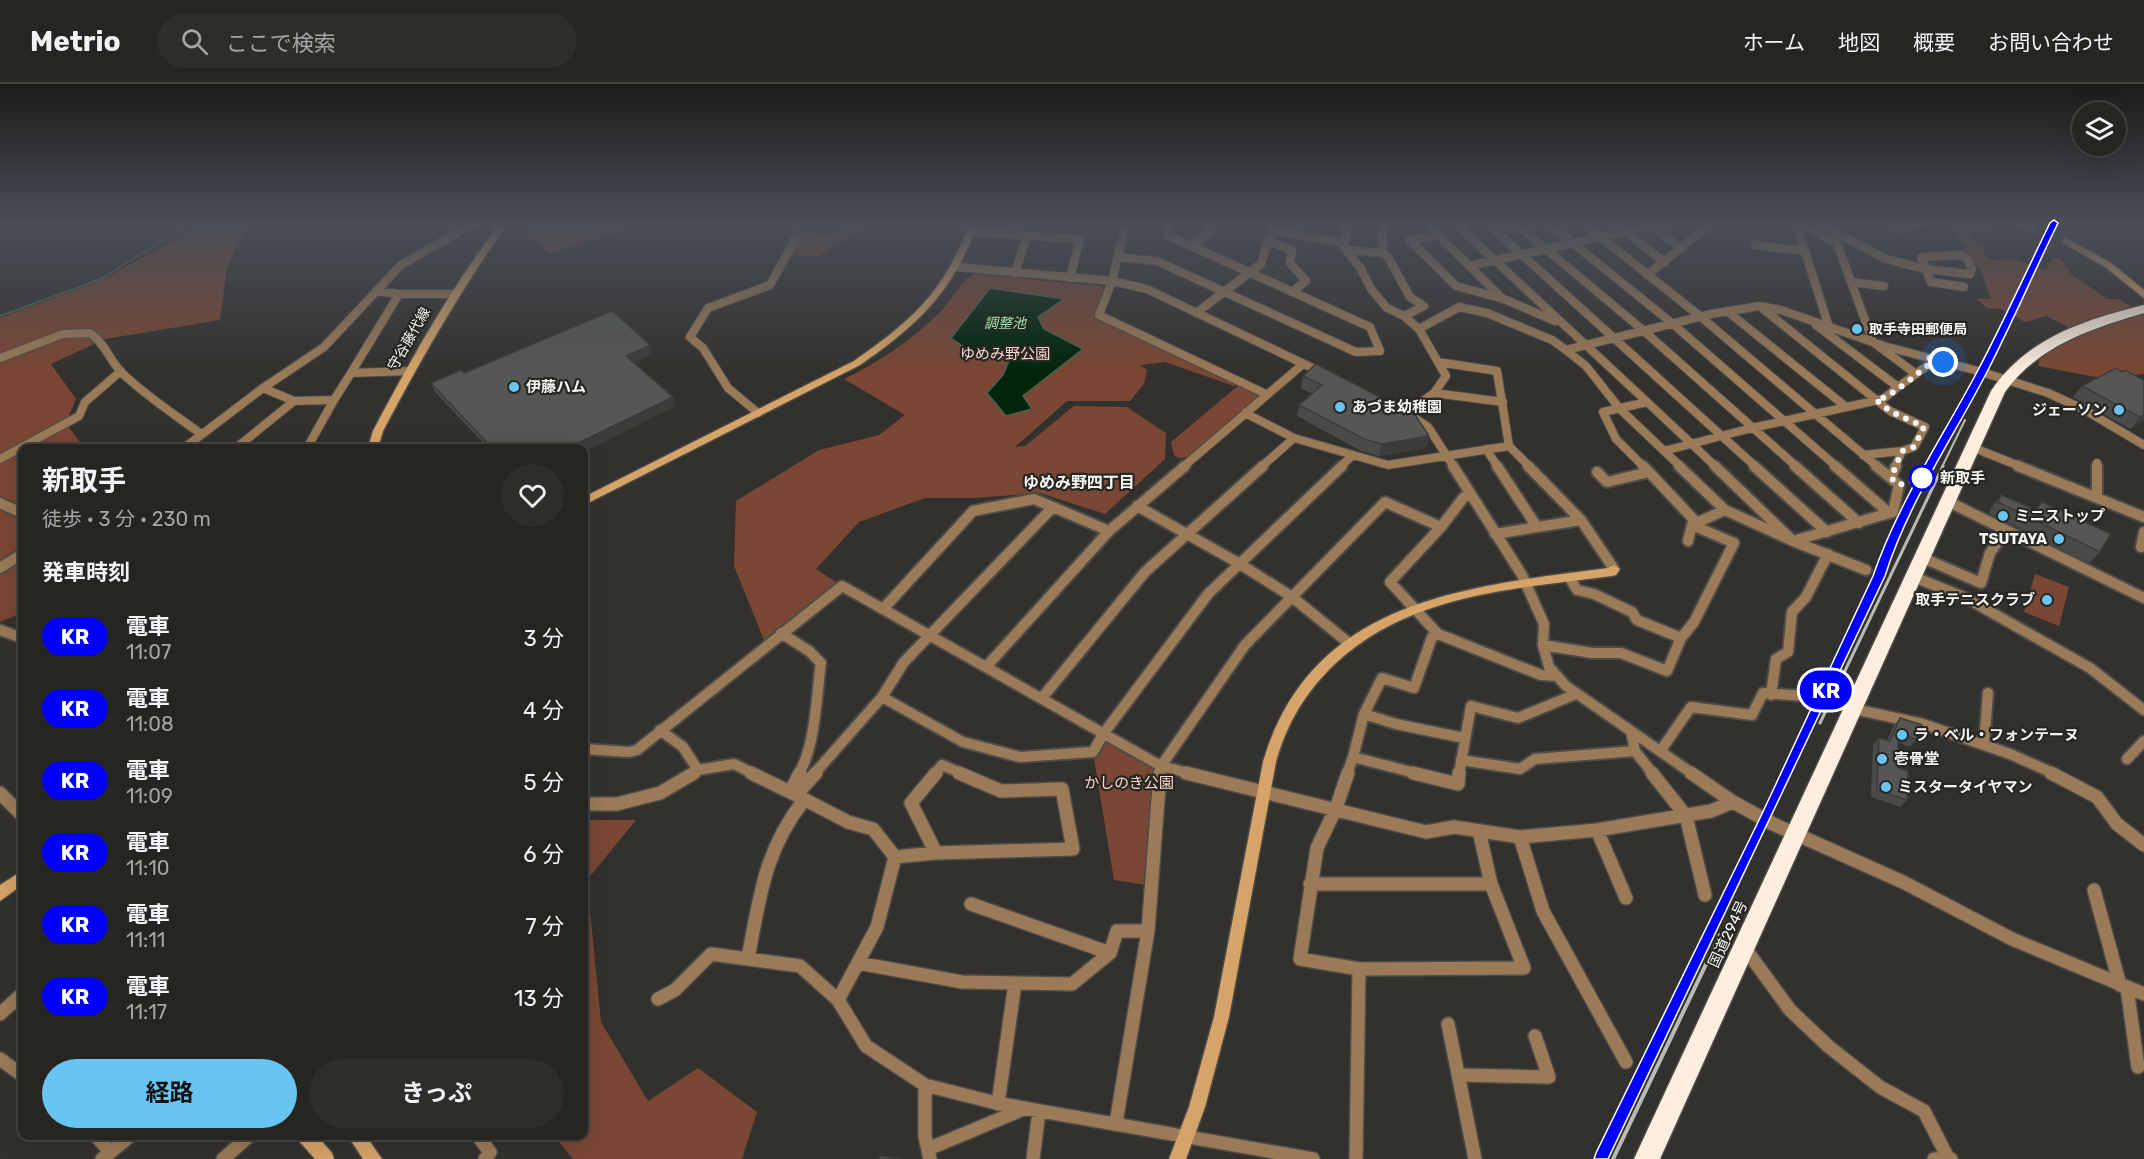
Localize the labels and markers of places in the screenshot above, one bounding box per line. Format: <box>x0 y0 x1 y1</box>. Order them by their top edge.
place label: 取手寺田郵便局 <box>1869 321 1967 338</box>
marker: 取手寺田郵便局 <box>1850 322 1864 336</box>
place label: 伊藤ハム <box>526 378 586 396</box>
marker: 伊藤ハム <box>507 380 521 394</box>
place label: あづま幼稚園 <box>1352 398 1442 416</box>
marker: あづま幼稚園 <box>1333 400 1347 414</box>
place label: ジェーソン <box>2032 401 2107 419</box>
marker: ジェーソン <box>2112 403 2126 417</box>
marker: 新取手 <box>1909 465 1935 491</box>
place label: 新取手 <box>1940 469 1985 487</box>
place label: ミニストップ <box>2015 507 2105 525</box>
marker: ミニストップ <box>1996 509 2010 523</box>
place label: TSUTAYA <box>1979 530 2047 548</box>
marker: TSUTAYA <box>2052 532 2066 546</box>
place label: 取手テニスクラブ <box>1915 591 2035 609</box>
marker: 取手テニスクラブ <box>2040 593 2054 607</box>
place label: ラ・ベル・フォンテーヌ <box>1914 726 2079 744</box>
marker: ラ・ベル・フォンテーヌ <box>1895 728 1909 742</box>
place label: 壱骨堂 <box>1894 750 1939 768</box>
marker: 壱骨堂 <box>1875 752 1889 766</box>
place label: ミスタータイヤマン <box>1898 778 2033 796</box>
marker: ミスタータイヤマン <box>1879 780 1893 794</box>

